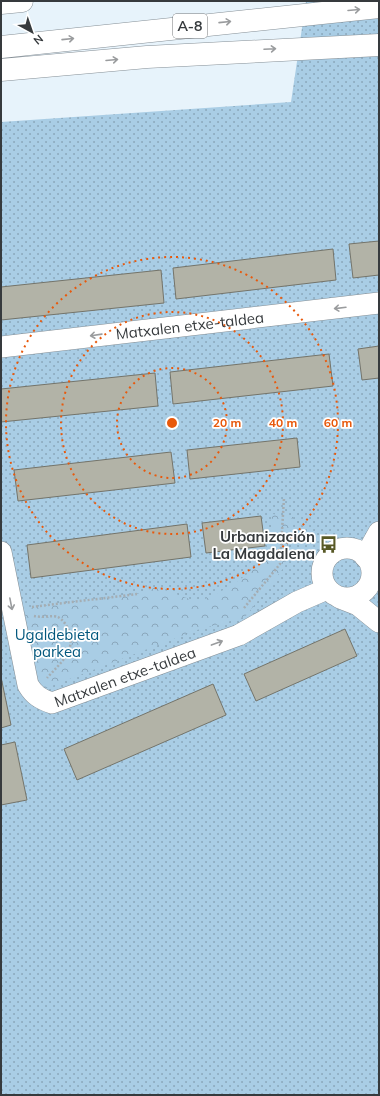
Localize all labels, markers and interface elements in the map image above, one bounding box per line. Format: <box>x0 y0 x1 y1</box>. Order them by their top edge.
one-way arrow <box>347 6 360 13</box>
north arrow <box>12 12 52 52</box>
road number: A-8 <box>173 14 207 38</box>
one-way arrow <box>218 18 231 26</box>
text: N <box>31 32 46 48</box>
one-way arrow <box>61 35 74 43</box>
one-way arrow <box>263 46 276 53</box>
one-way arrow <box>105 56 118 63</box>
one-way arrow <box>334 304 347 312</box>
street label: Matxalen etxe-taldea <box>115 307 265 343</box>
one-way arrow <box>90 331 103 339</box>
text: 20 m <box>213 415 241 430</box>
text: 40 m <box>269 415 297 430</box>
text: 60 m <box>324 415 352 430</box>
centre of rings <box>165 416 179 430</box>
place label: Urbanización La Magdalena <box>212 527 315 563</box>
bus stop icon: Urbanización La Magdalena <box>318 535 338 555</box>
one-way arrow <box>7 597 15 610</box>
park label: Ugaldebieta parkea <box>15 625 99 661</box>
one-way arrow <box>210 638 222 646</box>
street label: Matxalen etxe-taldea <box>52 642 198 711</box>

